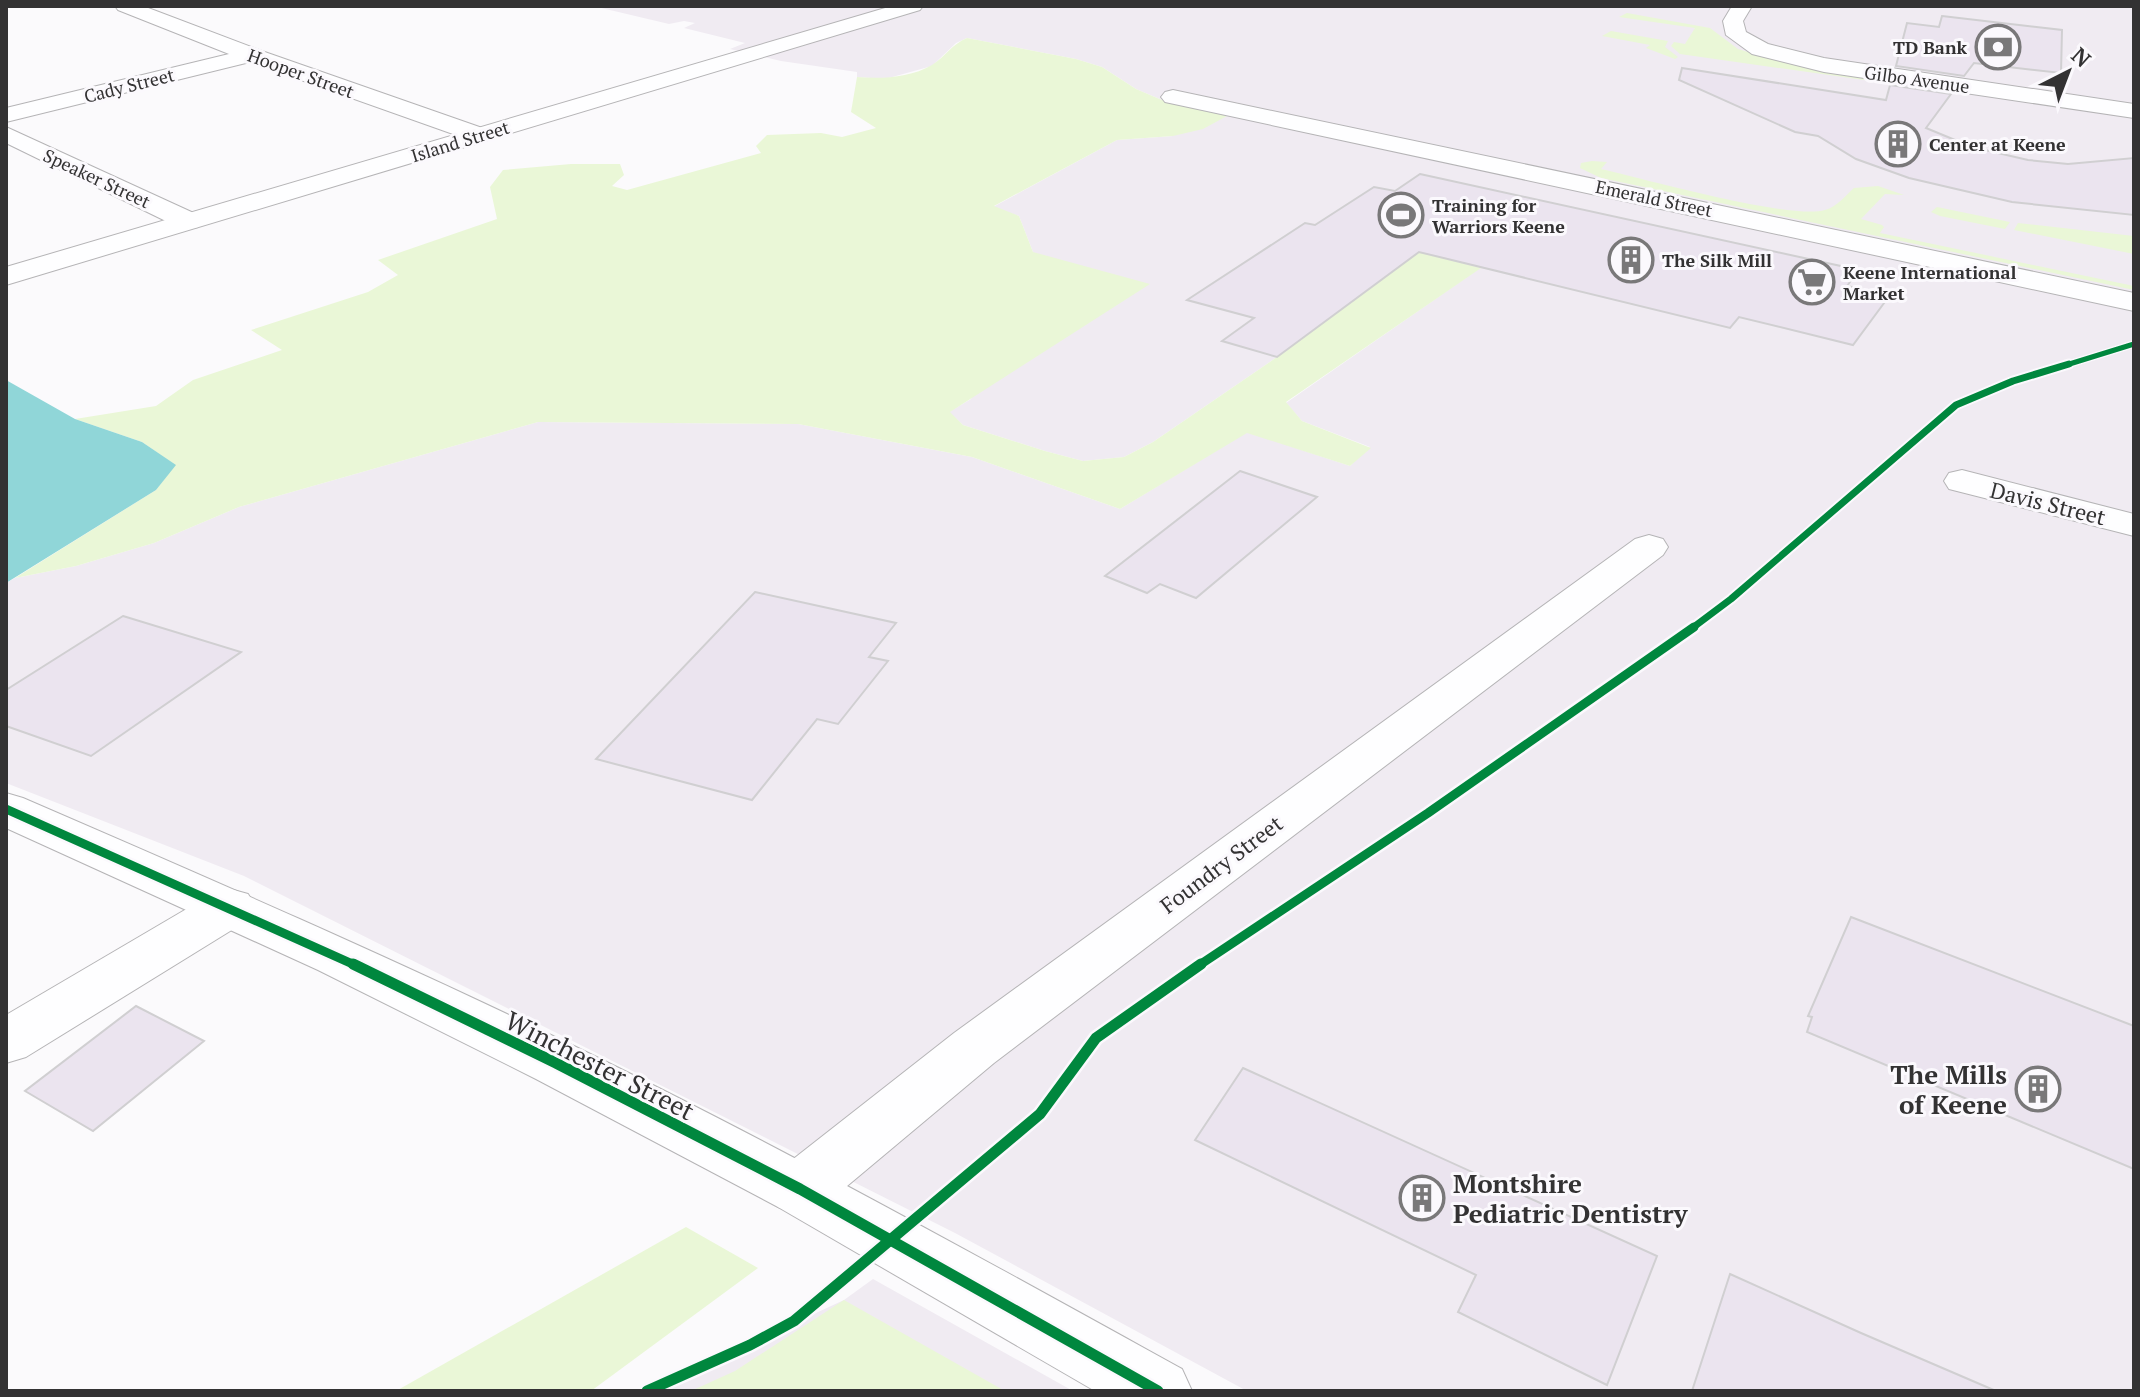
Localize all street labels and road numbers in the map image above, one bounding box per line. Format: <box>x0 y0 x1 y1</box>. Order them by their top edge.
street label: Hooper Street <box>244 43 358 103</box>
street label: Gilbo Avenue <box>1863 60 1971 98</box>
street label: Cady Street <box>81 62 177 108</box>
street label: Island Street <box>408 115 512 167</box>
street label: Speaker Street <box>40 143 155 213</box>
street label: Emerald Street <box>1593 174 1715 222</box>
street label: Davis Street <box>1987 475 2109 531</box>
street label: Foundry Street <box>1154 808 1288 920</box>
street label: Winchester Street <box>500 1003 701 1127</box>

